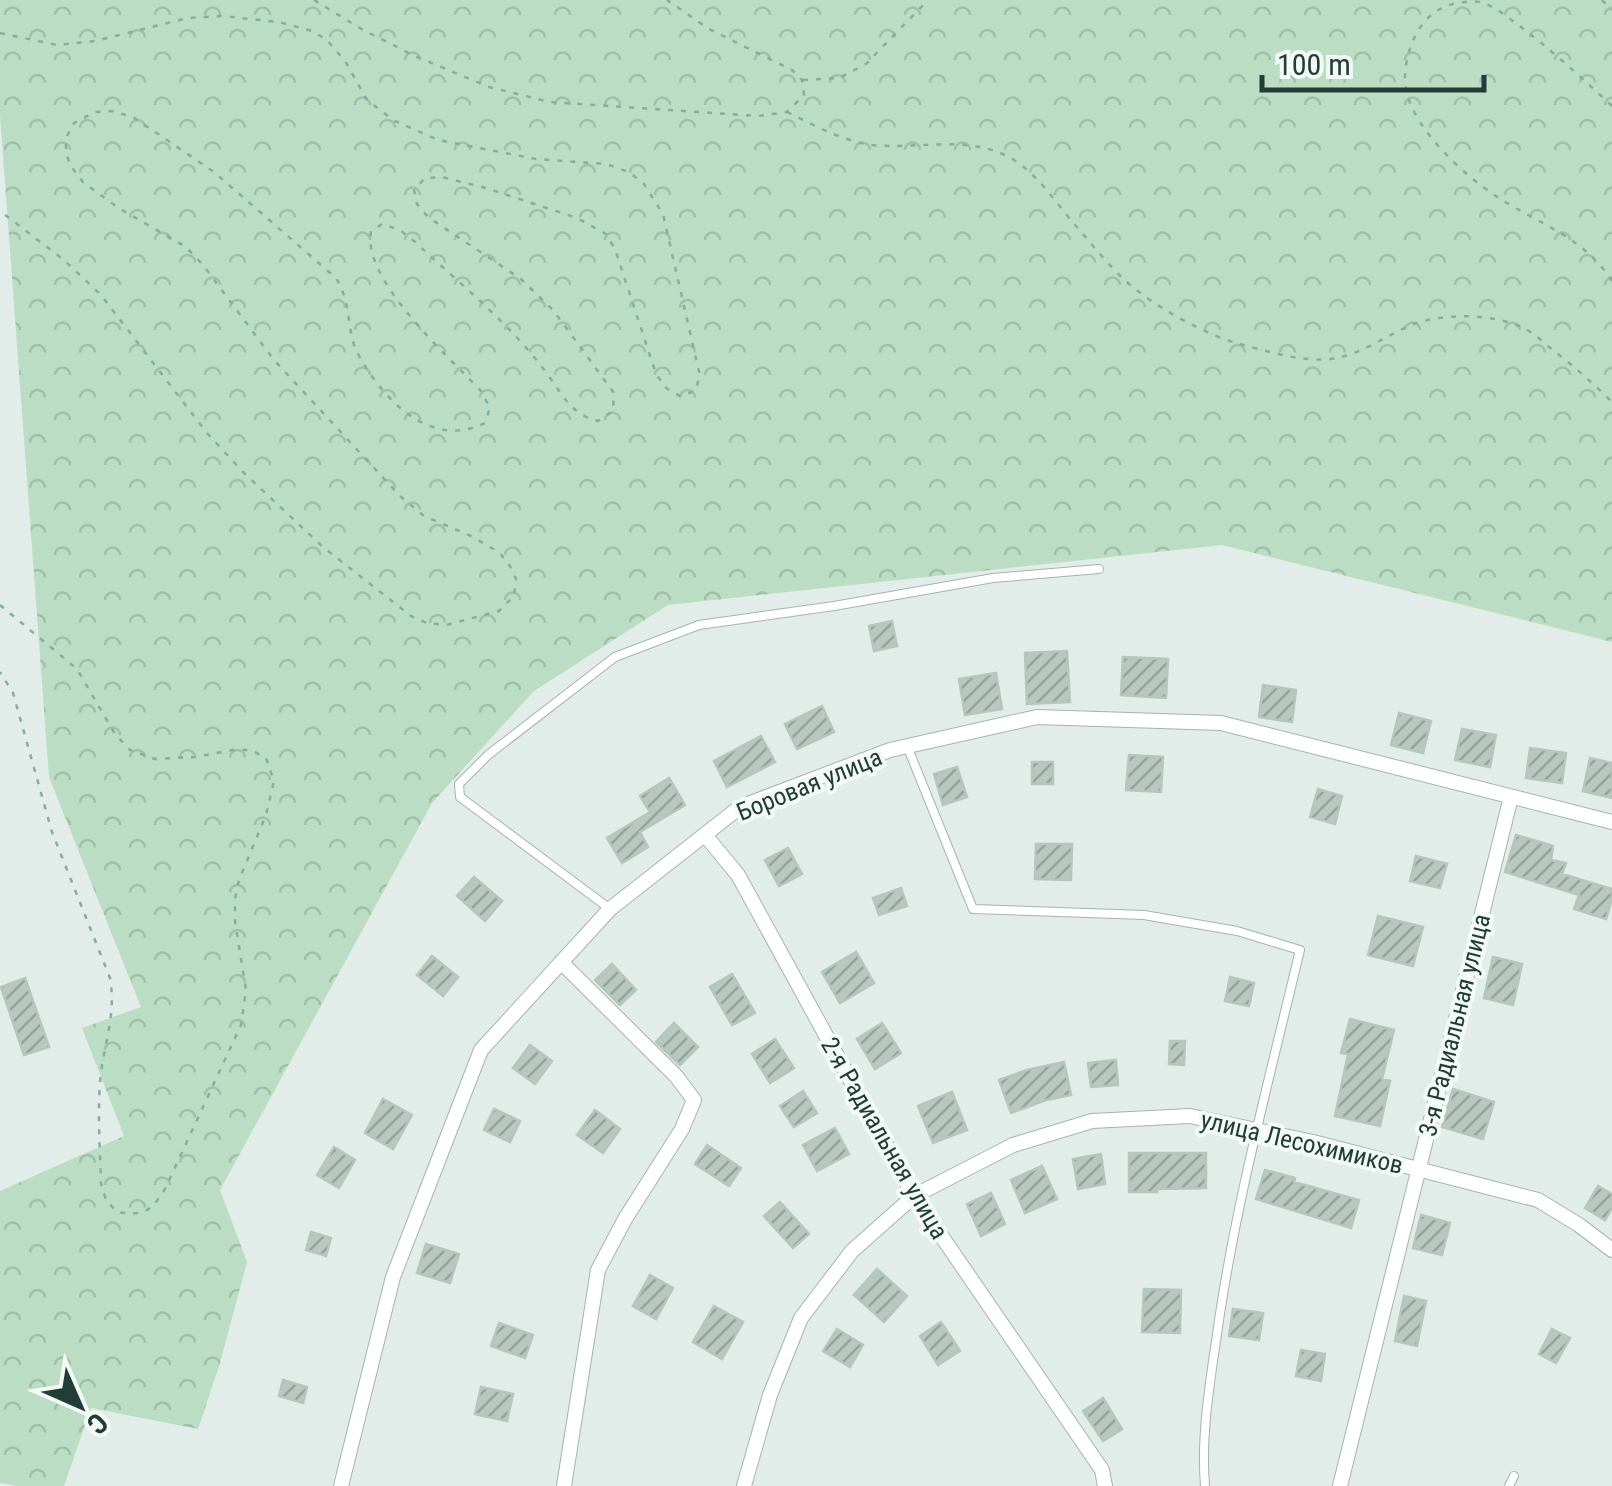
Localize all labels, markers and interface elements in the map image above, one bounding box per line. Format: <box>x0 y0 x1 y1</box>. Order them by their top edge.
scale bar <box>1262 30 1484 92</box>
text: 100 m <box>1277 47 1351 82</box>
street label: Боровая улица <box>732 742 886 827</box>
street label: 3-я Радиальная улица <box>1413 911 1496 1139</box>
street label: 2-я Радиальная улица <box>815 1032 954 1244</box>
street label: улица Лесохимиков <box>1198 1105 1406 1180</box>
north arrow <box>30 1356 130 1456</box>
text: С <box>80 1406 115 1441</box>

